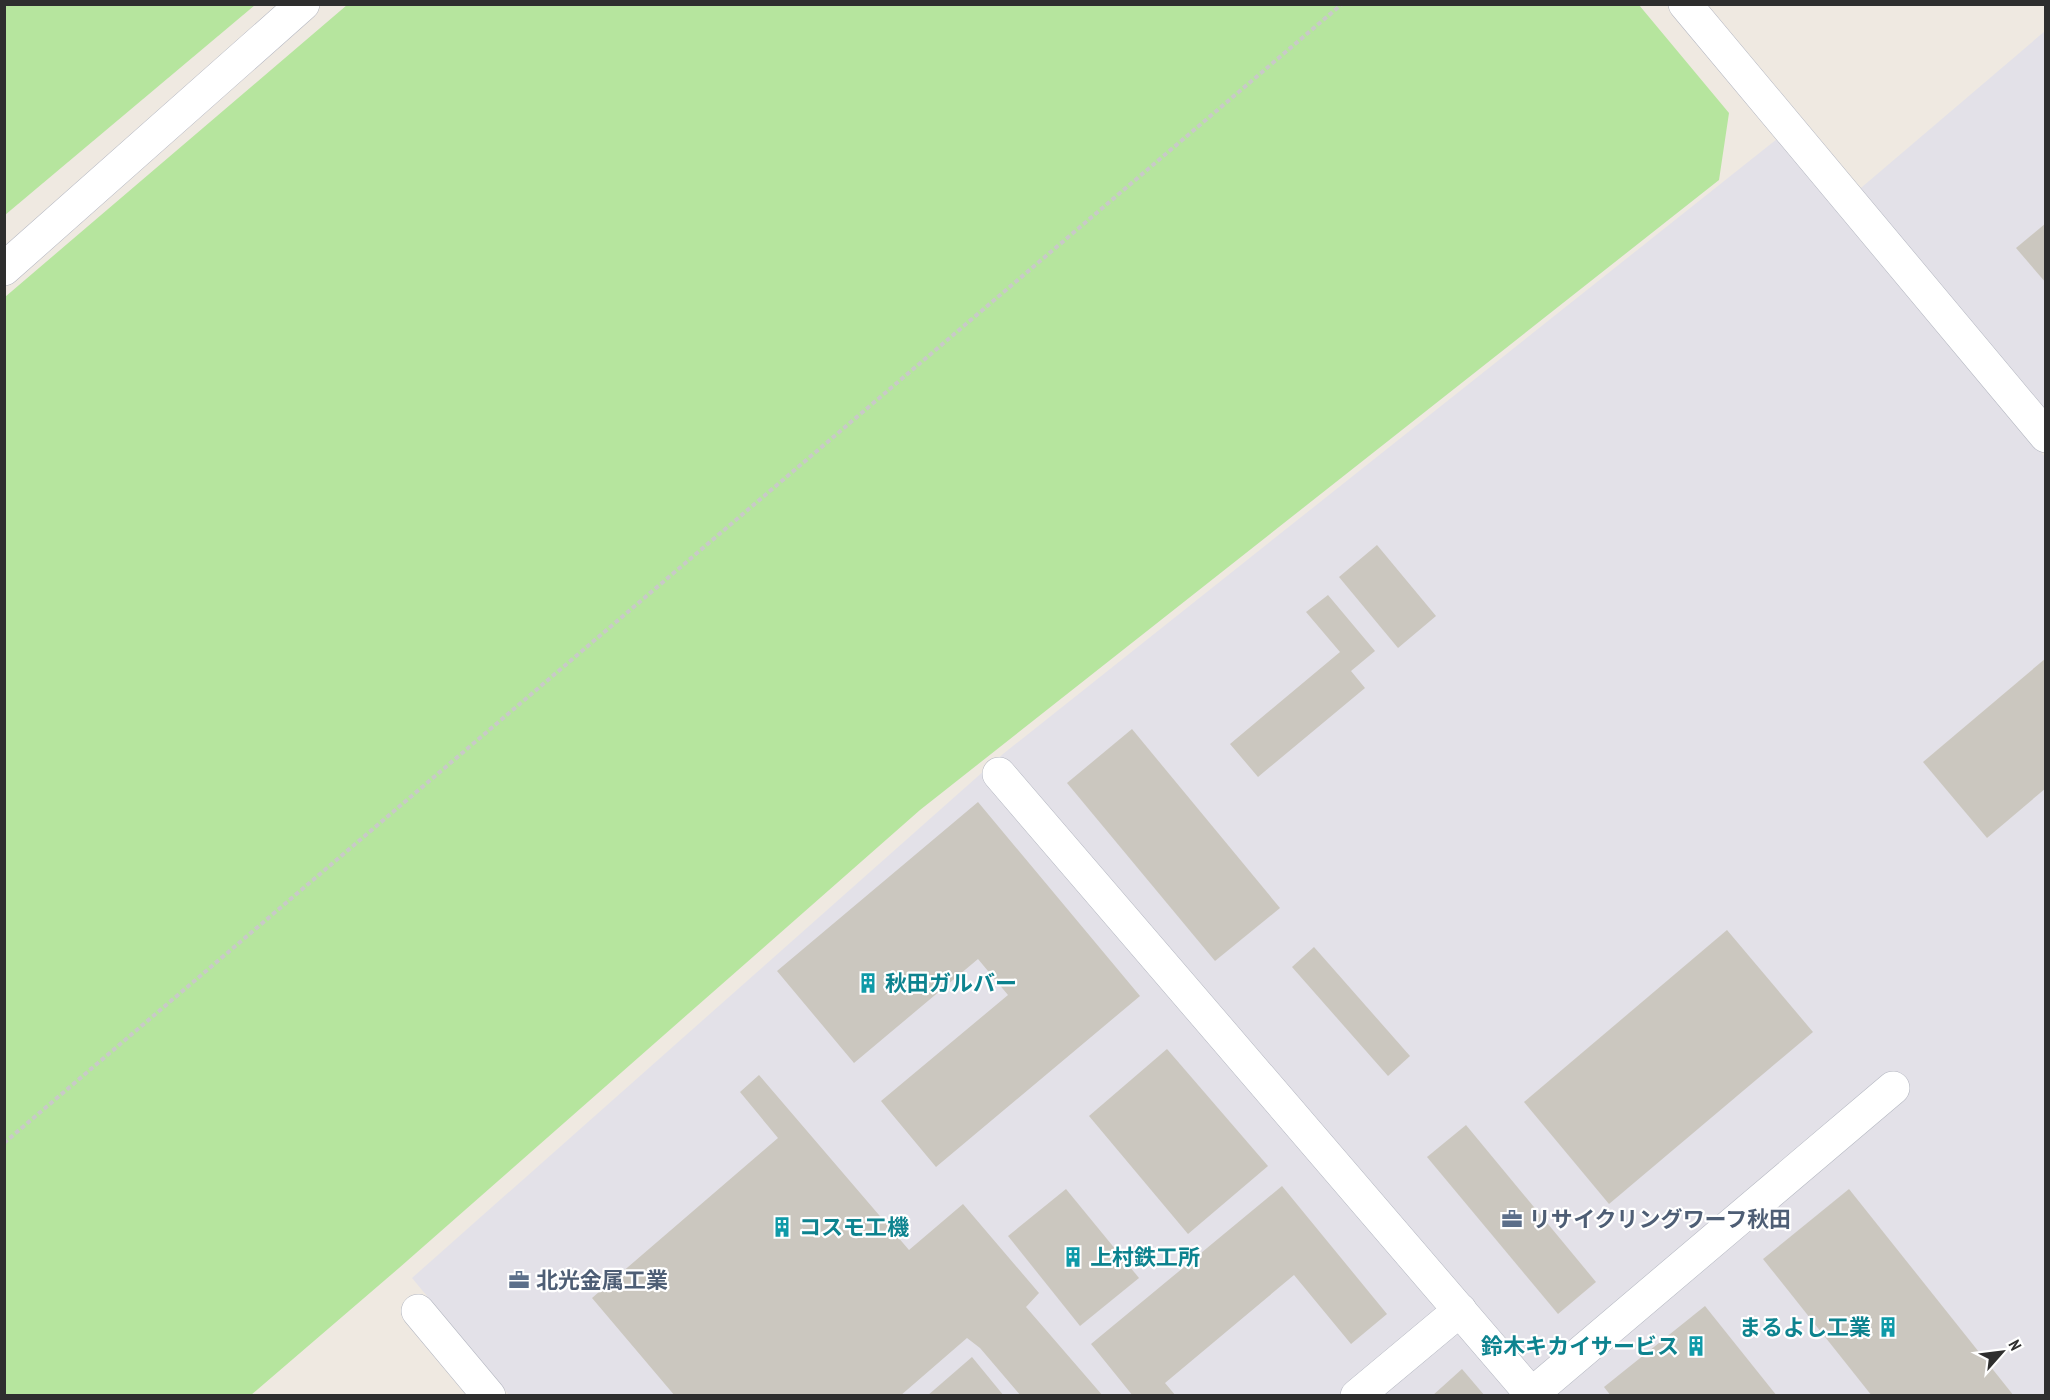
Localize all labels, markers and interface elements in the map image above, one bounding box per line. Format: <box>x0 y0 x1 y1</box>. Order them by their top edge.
place label: 秋田ガルバー <box>885 969 1017 997</box>
building icon: 秋田ガルバー <box>856 971 880 995</box>
place label: リサイクリングワーフ秋田 <box>1529 1205 1791 1233</box>
office icon: リサイクリングワーフ秋田 <box>1500 1207 1524 1231</box>
place label: コスモ工機 <box>799 1213 909 1241</box>
building icon: コスモ工機 <box>770 1215 794 1239</box>
place label: 上村鉄工所 <box>1090 1243 1200 1271</box>
building icon: 上村鉄工所 <box>1061 1245 1085 1269</box>
place label: 北光金属工業 <box>536 1266 668 1294</box>
office icon: 北光金属工業 <box>507 1268 531 1292</box>
place label: まるよし工業 <box>1739 1313 1871 1341</box>
building icon: まるよし工業 <box>1876 1315 1900 1339</box>
north arrow <box>1972 1322 2032 1382</box>
place label: 鈴木キカイサービス <box>1481 1332 1679 1360</box>
building icon: 鈴木キカイサービス <box>1684 1334 1708 1358</box>
text: N <box>2004 1336 2026 1353</box>

